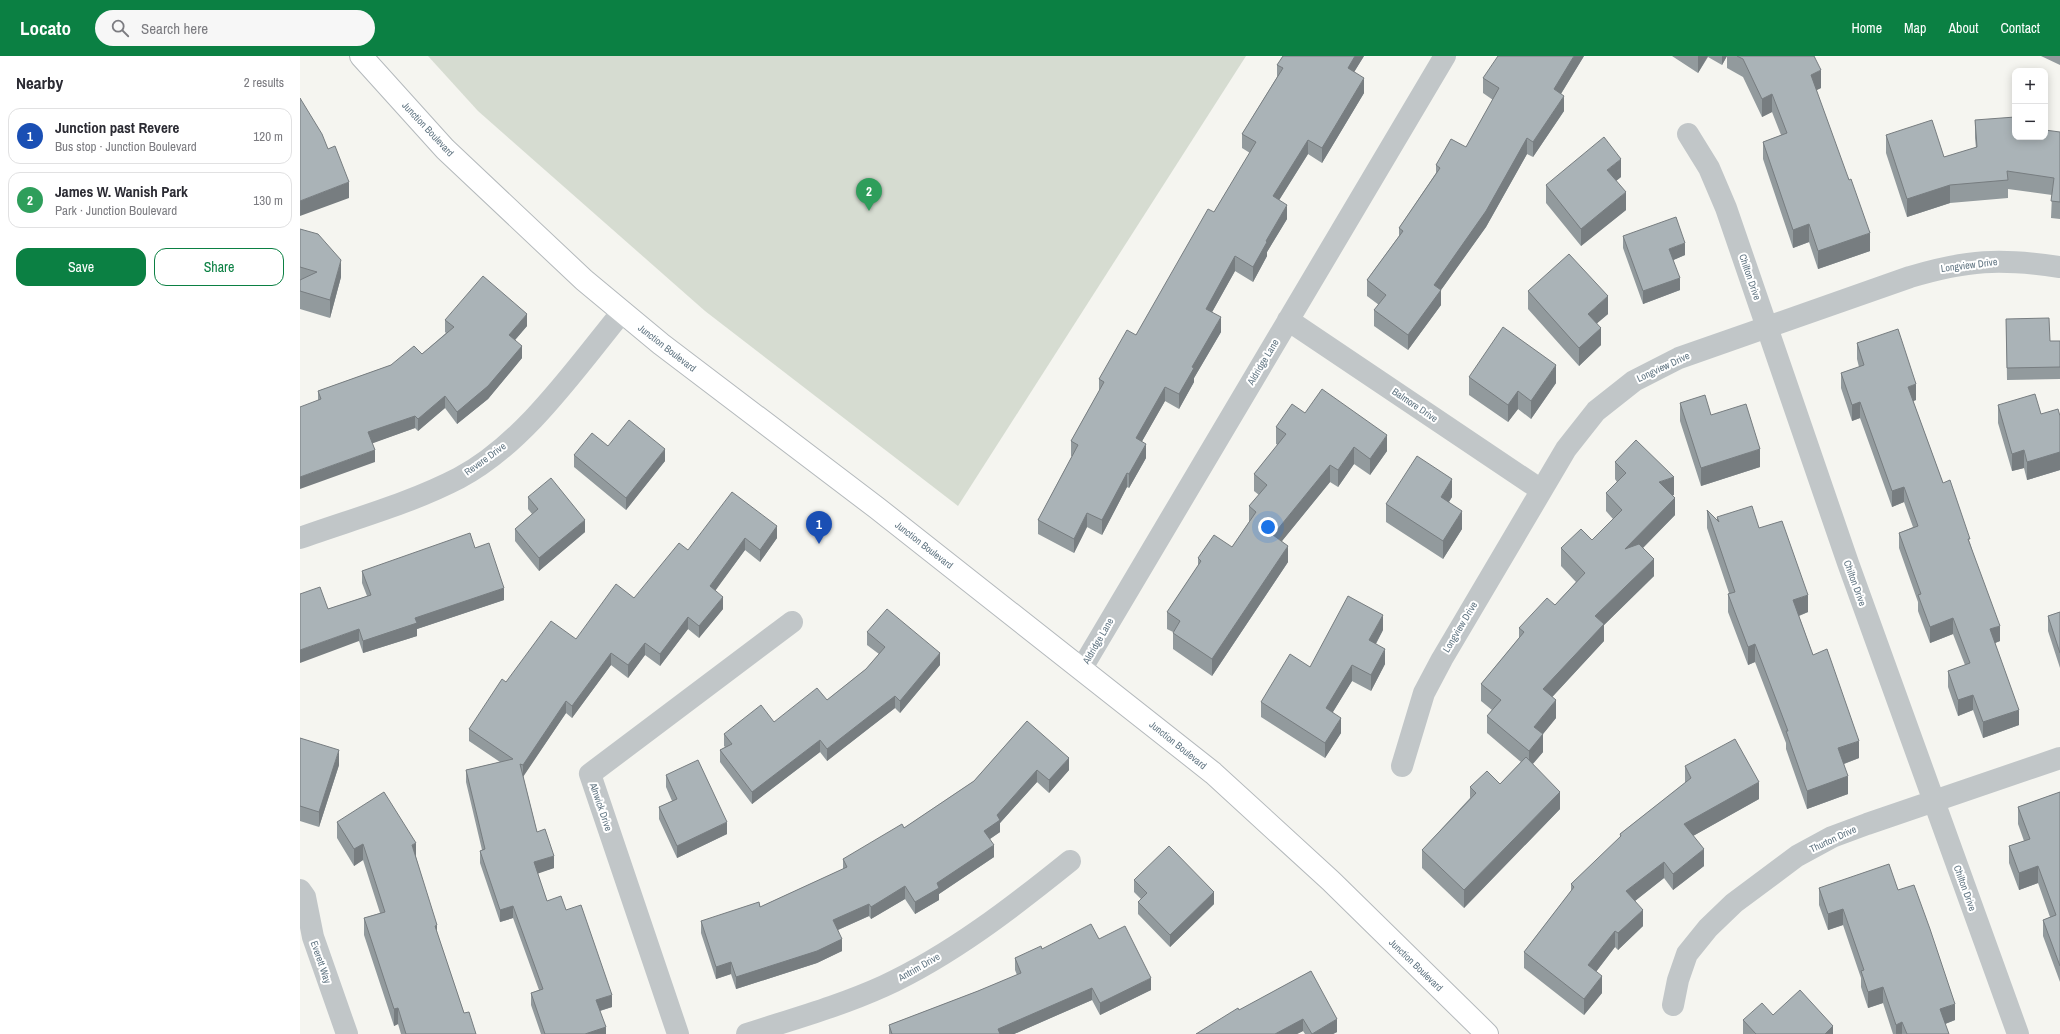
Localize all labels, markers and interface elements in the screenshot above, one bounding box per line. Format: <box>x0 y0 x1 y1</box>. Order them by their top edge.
search box <box>95 10 375 46</box>
text: Locato <box>20 15 71 41</box>
icon: search <box>109 17 131 39</box>
text: Search here <box>141 18 208 39</box>
text: Home <box>1851 19 1882 37</box>
text: Map <box>1904 19 1926 37</box>
text: About <box>1948 19 1978 37</box>
text: Contact <box>2000 19 2040 37</box>
map controls <box>2012 68 2048 140</box>
button: + <box>2012 68 2048 104</box>
text: Nearby <box>16 71 63 94</box>
text: 2 results <box>244 74 284 91</box>
street label: Junction Boulevard <box>399 99 457 159</box>
button: − <box>2012 104 2048 140</box>
text: Junction past Revere <box>55 117 179 138</box>
text: 1 <box>27 128 33 145</box>
text: 120 m <box>253 128 283 145</box>
text: Bus stop · Junction Boulevard <box>55 138 197 155</box>
pin: 2 <box>856 178 882 211</box>
text: James W. Wanish Park <box>55 181 188 202</box>
text: 2 <box>27 192 33 209</box>
text: 130 m <box>253 192 283 209</box>
text: Park · Junction Boulevard <box>55 202 177 219</box>
button: Save <box>16 248 146 286</box>
button: Share <box>154 248 284 286</box>
street label: Chilton Drive <box>1736 252 1764 302</box>
street label: Longview Drive <box>1940 255 1998 275</box>
street label: Junction Boulevard <box>635 321 699 375</box>
street label: Aldridge Lane <box>1244 336 1282 388</box>
street label: Longview Drive <box>1634 349 1692 385</box>
street label: Balmore Drive <box>1390 385 1441 425</box>
street label: Revere Drive <box>462 439 509 478</box>
pin: 1 <box>806 511 832 544</box>
your location <box>1258 517 1278 537</box>
street label: Junction Boulevard <box>892 518 956 572</box>
street label: Chilton Drive <box>1841 558 1869 608</box>
street label: Longview Drive <box>1440 599 1480 655</box>
street label: Aldridge Lane <box>1079 615 1117 667</box>
street label: Junction Boulevard <box>1147 718 1209 772</box>
street label: Alnwick Drive <box>586 780 615 833</box>
street label: Thurton Drive <box>1808 822 1859 855</box>
street label: Chilton Drive <box>1951 863 1979 913</box>
street label: Junction Boulevard <box>1386 936 1446 994</box>
street label: Everett Way <box>308 939 335 986</box>
street label: Antrim Drive <box>895 950 943 985</box>

